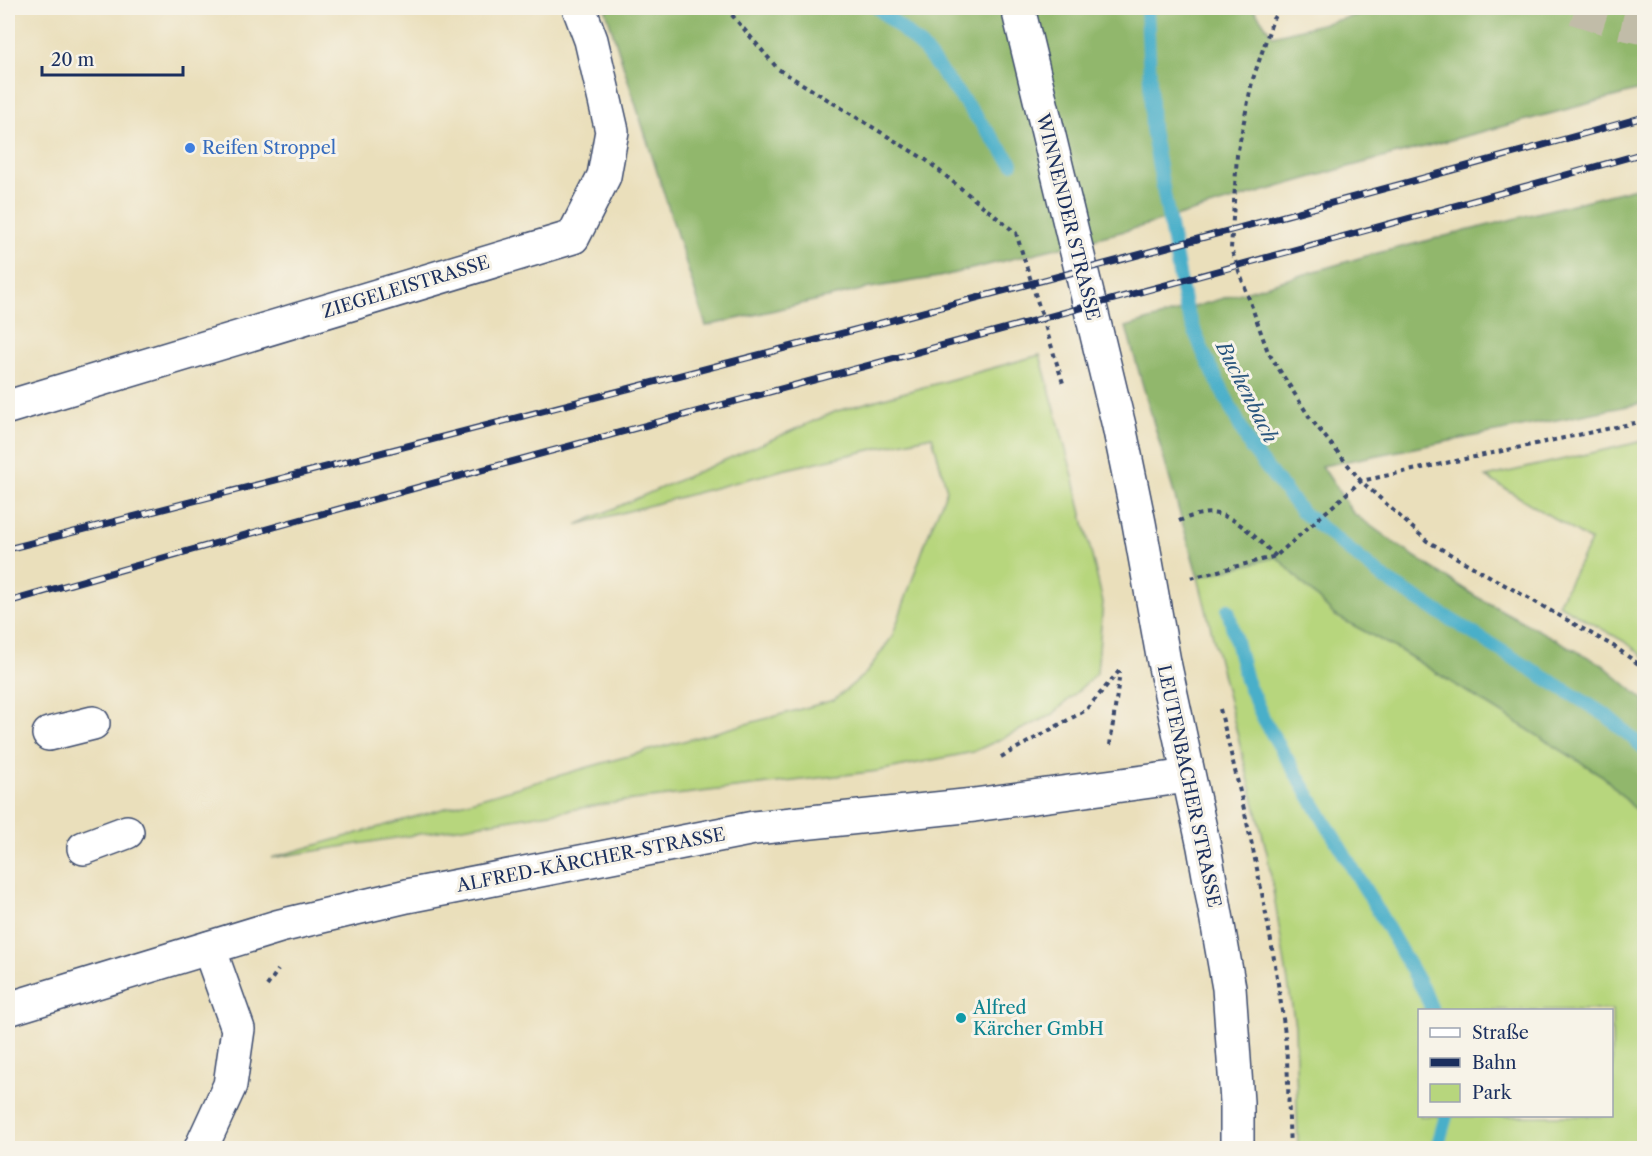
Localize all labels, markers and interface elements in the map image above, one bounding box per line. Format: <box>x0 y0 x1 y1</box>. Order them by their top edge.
scale bar <box>42 39 183 77</box>
text: 20 m <box>51 49 95 71</box>
street label: WINNENDER STRASSE <box>1031 110 1104 323</box>
place label: Reifen Stroppel <box>202 137 336 159</box>
marker: Reifen Stroppel <box>183 141 197 155</box>
street label: ZIEGELEISTRASSE <box>320 251 492 323</box>
water label: Buchenbach <box>1210 335 1283 447</box>
street label: LEUTENBACHER STRASSE <box>1153 663 1225 909</box>
street label: ALFRED-KÄRCHER-STRASSE <box>454 822 727 897</box>
place label: Alfred Kärcher GmbH <box>972 997 1104 1040</box>
legend <box>1418 1009 1613 1117</box>
marker: Alfred Kärcher GmbH <box>954 1011 968 1025</box>
text: Straße <box>1472 1022 1529 1044</box>
text: Bahn <box>1472 1052 1517 1074</box>
text: Park <box>1472 1082 1513 1104</box>

